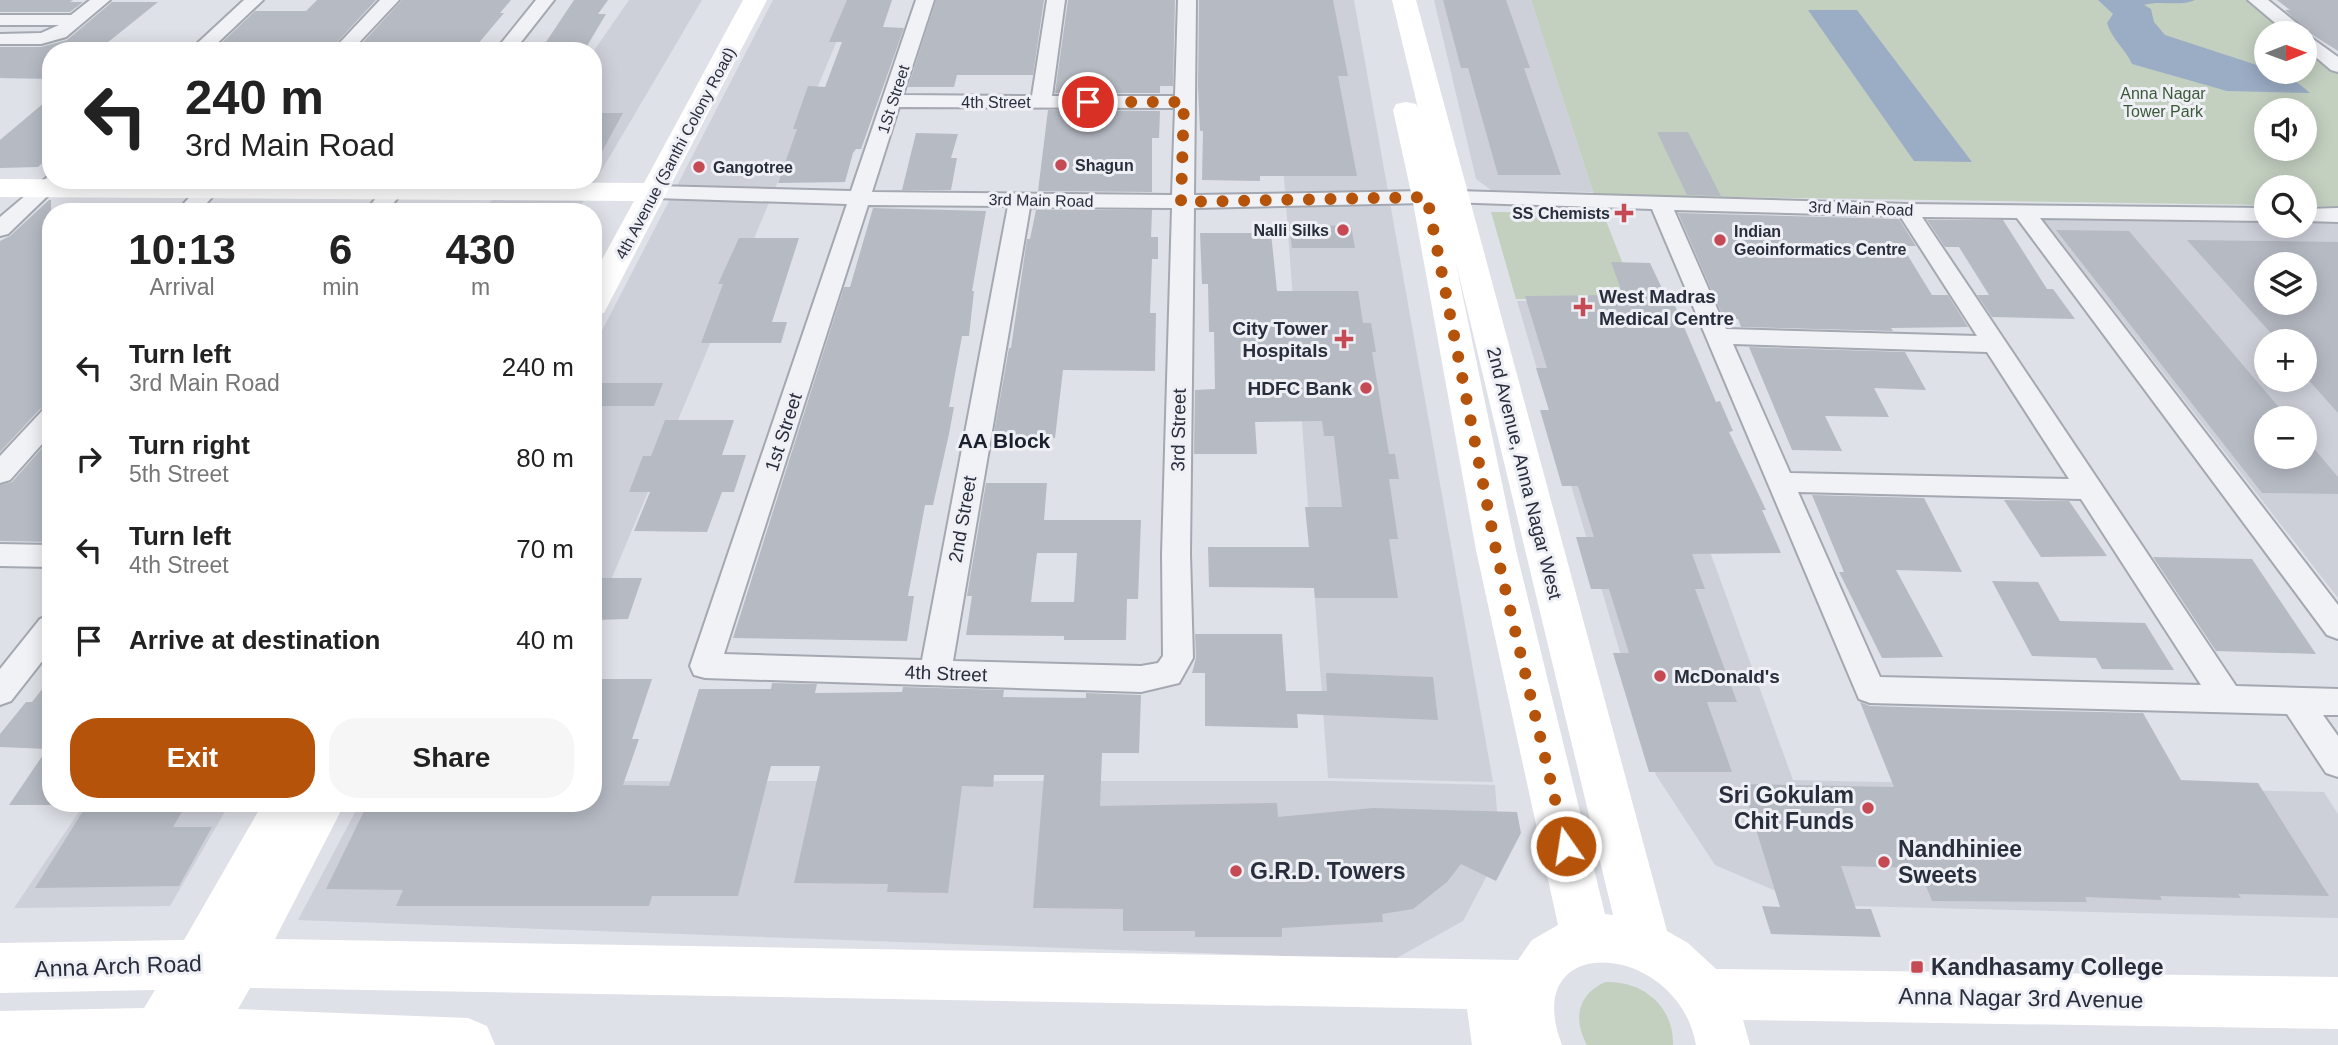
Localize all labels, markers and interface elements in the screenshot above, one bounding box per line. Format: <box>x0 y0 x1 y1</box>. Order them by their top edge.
north arrow <box>2254 21 2317 84</box>
map controls <box>2254 21 2317 469</box>
street label: 4th Avenue (Santhi Colony Road) <box>612 45 739 262</box>
street label: 1St Street <box>874 62 913 136</box>
icon: left <box>70 70 161 161</box>
text: 240 m <box>185 70 324 124</box>
pin <box>1058 72 1118 132</box>
icon: arrive <box>1069 83 1107 121</box>
park label: Anna Nagar Tower Park <box>2120 85 2206 120</box>
street label: 4th Street <box>961 94 1031 111</box>
button: sound <box>2254 98 2317 161</box>
text: 3rd Main Road <box>185 127 395 163</box>
marker: Shagun <box>1053 157 1069 173</box>
place label: Shagun <box>1075 157 1134 174</box>
marker: Gangotree <box>691 159 707 175</box>
place label: Gangotree <box>713 159 793 176</box>
button: search <box>2254 175 2317 238</box>
street label: 3rd Main Road <box>988 191 1094 210</box>
street label: 3rd Main Road <box>1808 198 1914 219</box>
place label: SS Chemists <box>1512 205 1610 222</box>
marker: SS Chemists <box>1616 205 1632 221</box>
place label: Nalli Silks <box>1253 222 1329 239</box>
marker: Nalli Silks <box>1335 222 1351 238</box>
place label: Indian Geoinformatics Centre <box>1734 223 1907 258</box>
text: 10:13 <box>128 226 236 273</box>
text: 6 <box>329 226 352 273</box>
text: 430 <box>446 226 516 273</box>
marker: Indian Geoinformatics Centre <box>1712 232 1728 248</box>
button: layers <box>2254 252 2317 315</box>
text: Arrival <box>149 274 215 300</box>
text: min <box>322 274 359 300</box>
text: m <box>471 274 490 300</box>
place label: West Madras Medical Centre <box>1599 286 1734 329</box>
marker: West Madras Medical Centre <box>1573 297 1593 317</box>
place label: City Tower Hospitals <box>1232 318 1329 361</box>
marker: City Tower Hospitals <box>1334 329 1354 349</box>
button: + <box>2254 329 2317 392</box>
text: Turn left <box>129 339 231 369</box>
street label: 2nd Avenue, Anna Nagar West <box>1483 345 1566 602</box>
icon: left <box>70 349 108 387</box>
text: 240 m <box>502 352 574 382</box>
text: 3rd Main Road <box>129 370 280 396</box>
place label: HDFC Bank <box>1247 378 1352 399</box>
marker: HDFC Bank <box>1358 380 1374 396</box>
street label: 3rd Street <box>1167 387 1190 472</box>
street label: 1st Street <box>761 390 806 474</box>
button: − <box>2254 406 2317 469</box>
district label: AA Block <box>958 429 1051 452</box>
text: Turn right <box>129 430 250 460</box>
icon: right <box>70 440 108 478</box>
text: 80 m <box>516 443 574 473</box>
text: 5th Street <box>129 461 229 487</box>
street label: 2nd Street <box>945 473 981 564</box>
text: Turn left <box>129 521 231 551</box>
icon: left <box>70 531 108 569</box>
text: 70 m <box>516 534 574 564</box>
text: 4th Street <box>129 552 229 578</box>
icon: arrive <box>70 622 108 660</box>
text: Arrive at destination <box>129 625 380 655</box>
text: 40 m <box>516 625 574 655</box>
street label: 4th Street <box>904 662 988 685</box>
place label: McDonald's <box>1674 666 1780 687</box>
marker: McDonald's <box>1652 668 1668 684</box>
button: Exit <box>70 718 315 798</box>
button: Share <box>329 718 574 798</box>
place label: Sri Gokulam Chit Funds <box>1719 782 1854 834</box>
marker: Sri Gokulam Chit Funds <box>1860 800 1876 816</box>
position arrow <box>1529 809 1603 883</box>
place label: Nandhiniee Sweets <box>1898 836 2022 888</box>
marker: Nandhiniee Sweets <box>1876 854 1892 870</box>
place label: G.R.D. Towers <box>1250 858 1406 884</box>
marker: G.R.D. Towers <box>1228 863 1244 879</box>
street label: Anna Arch Road <box>34 950 202 982</box>
place label: Kandhasamy College <box>1931 954 2164 980</box>
marker: Kandhasamy College <box>1909 959 1925 975</box>
street label: Anna Nagar 3rd Avenue <box>1898 983 2144 1013</box>

